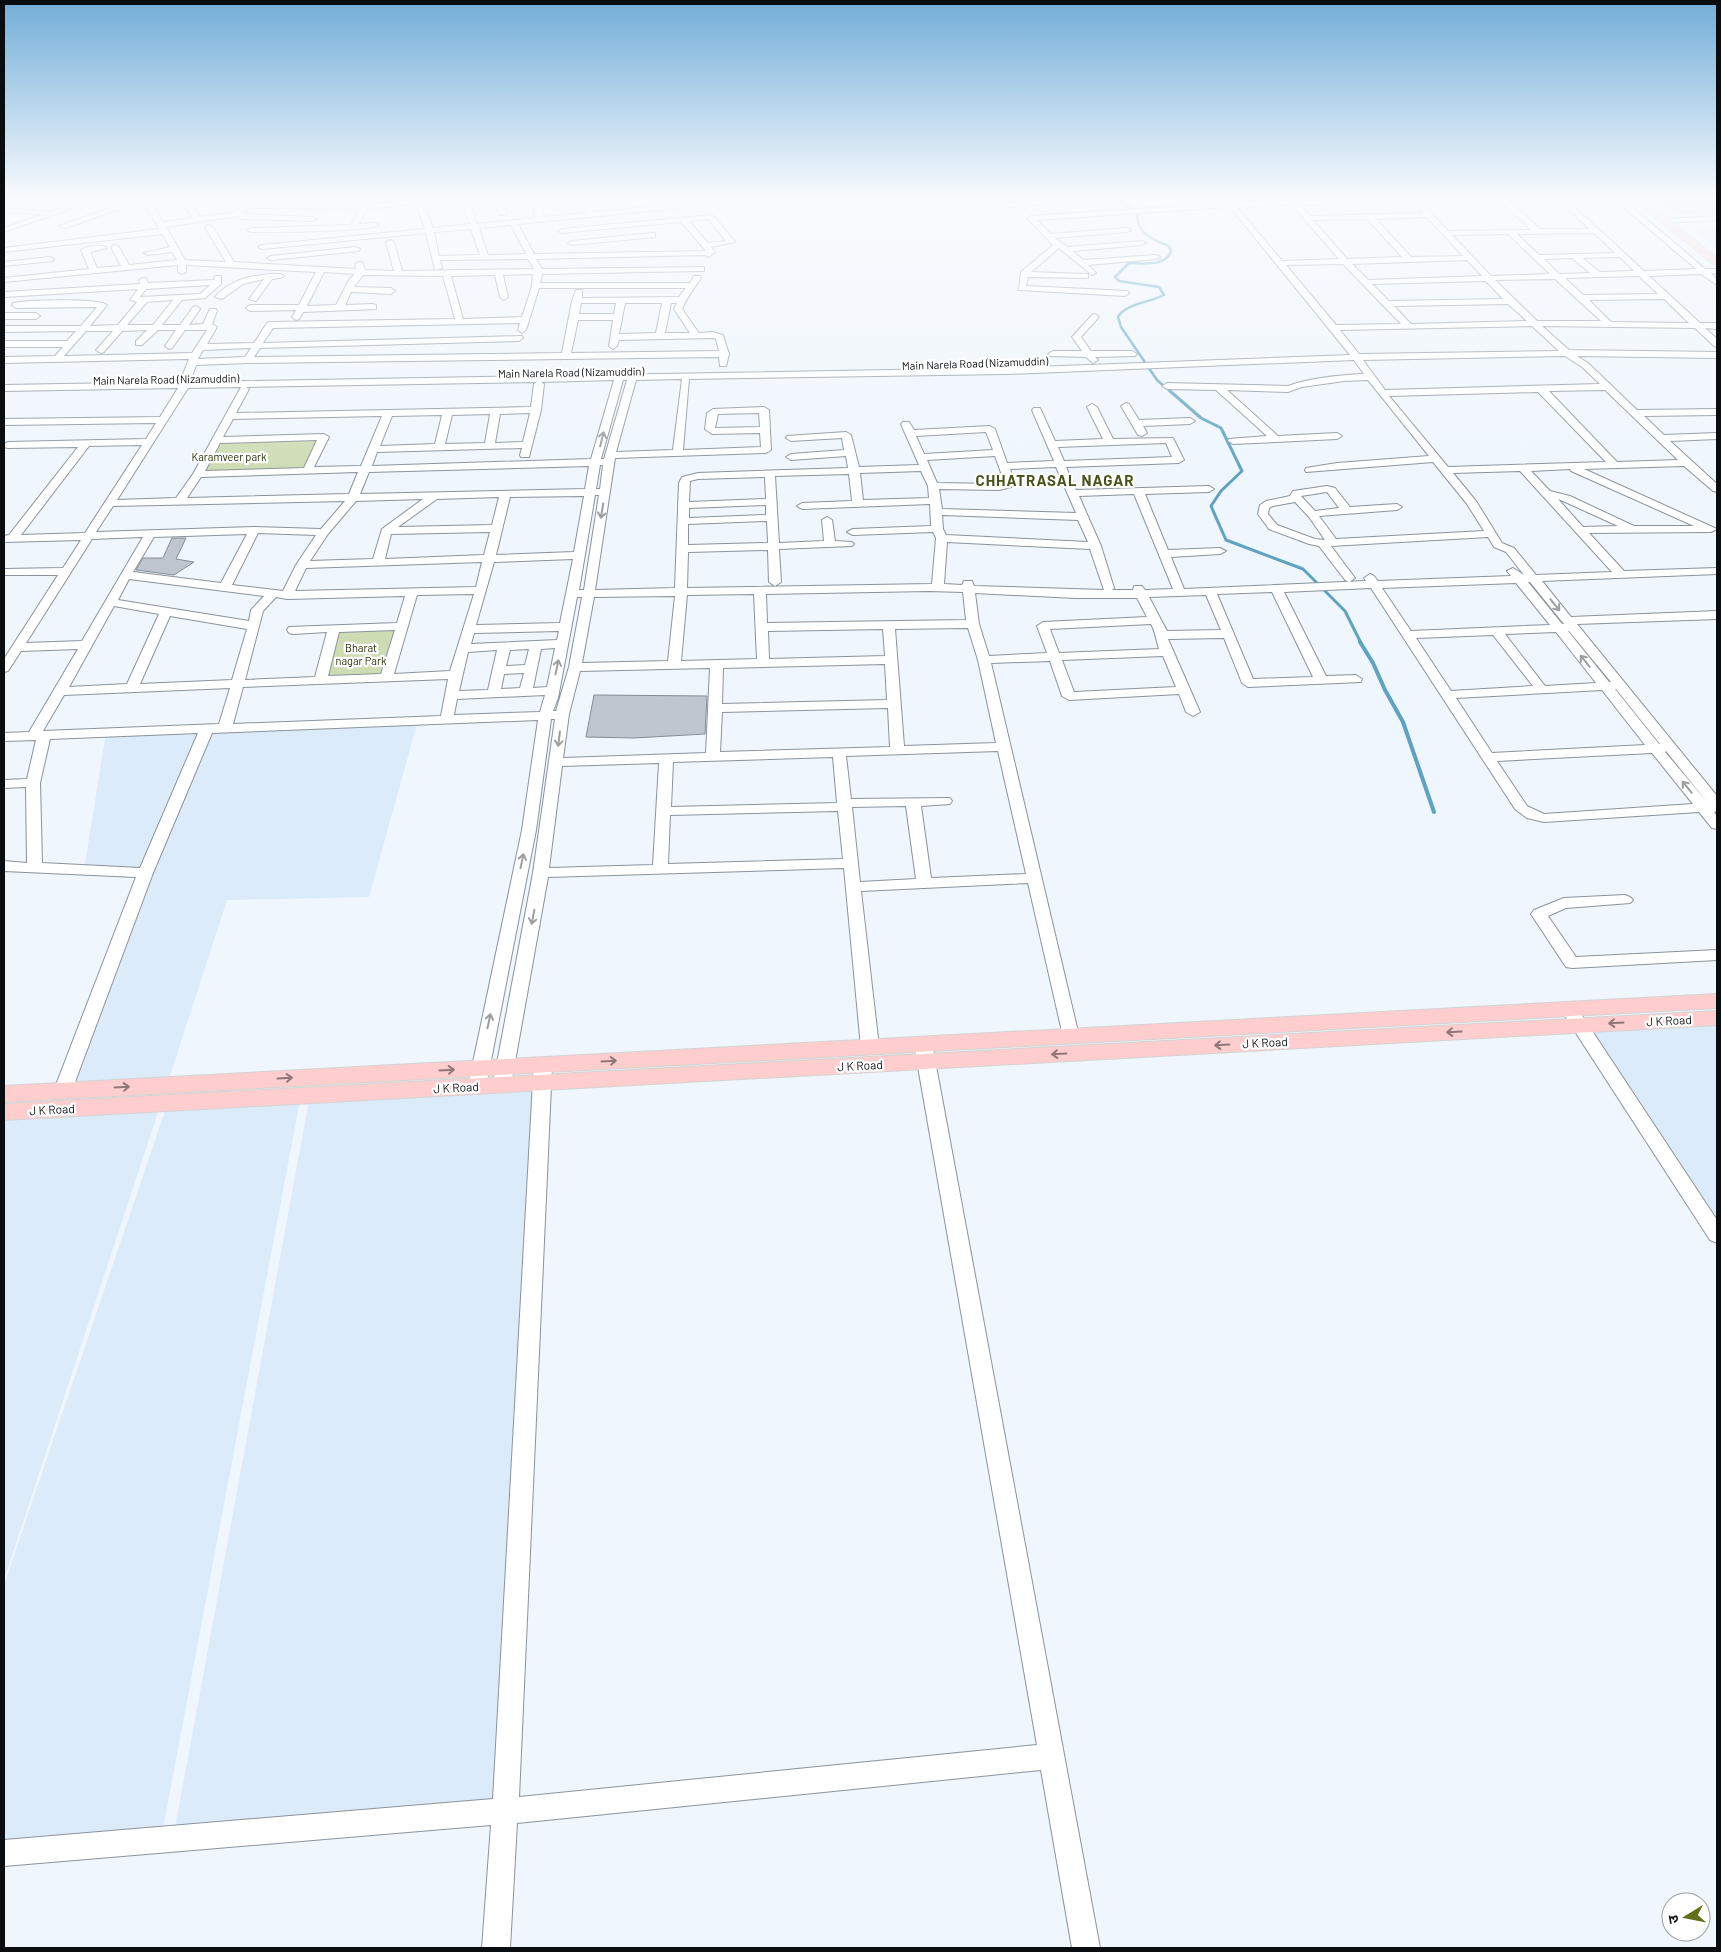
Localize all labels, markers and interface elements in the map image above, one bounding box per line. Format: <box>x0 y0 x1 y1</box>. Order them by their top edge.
street label: Main Narela Road (Nizamuddin) <box>902 354 1049 372</box>
street label: Main Narela Road (Nizamuddin) <box>498 364 644 380</box>
street label: Main Narela Road (Nizamuddin) <box>93 371 239 387</box>
one-way arrow <box>597 432 607 448</box>
park label: Karamveer park <box>191 450 267 463</box>
district label: CHHATRASAL NAGAR <box>976 471 1134 489</box>
one-way arrow <box>597 502 607 518</box>
one-way arrow <box>1549 598 1560 611</box>
park label: Bharat nagar Park <box>336 641 387 667</box>
one-way arrow <box>1579 655 1590 668</box>
one-way arrow <box>553 660 563 676</box>
one-way arrow <box>554 731 564 747</box>
one-way arrow <box>1681 781 1692 794</box>
one-way arrow <box>518 854 527 870</box>
one-way arrow <box>527 909 537 925</box>
street label: J K Road <box>1646 1012 1692 1028</box>
one-way arrow <box>485 1013 494 1029</box>
one-way arrow <box>1608 1019 1624 1028</box>
one-way arrow <box>1446 1028 1462 1037</box>
street label: J K Road <box>1242 1034 1288 1050</box>
one-way arrow <box>1214 1040 1230 1049</box>
one-way arrow <box>1052 1049 1068 1058</box>
one-way arrow <box>601 1056 617 1065</box>
street label: J K Road <box>837 1057 883 1073</box>
one-way arrow <box>439 1065 455 1074</box>
one-way arrow <box>276 1074 292 1083</box>
street label: J K Road <box>433 1079 479 1095</box>
one-way arrow <box>114 1083 130 1092</box>
street label: J K Road <box>29 1101 75 1117</box>
north arrow <box>1661 1892 1711 1942</box>
text: उ <box>1663 1913 1682 1925</box>

